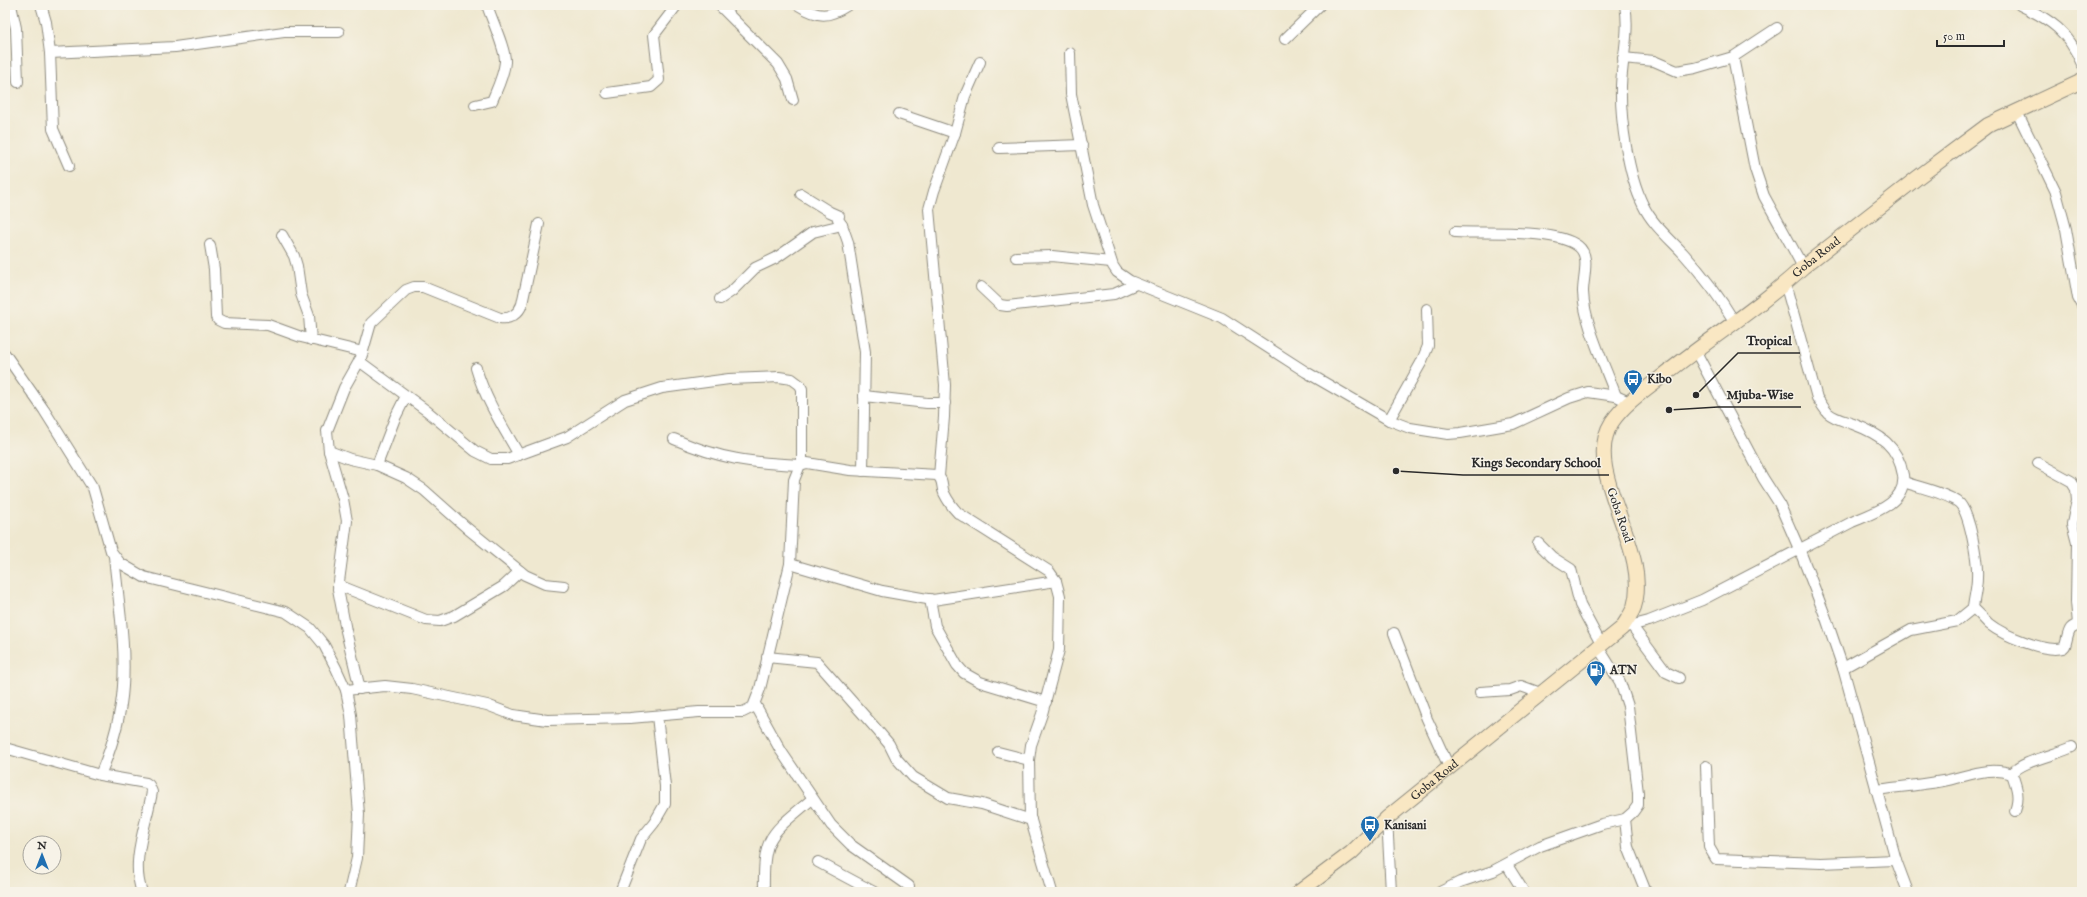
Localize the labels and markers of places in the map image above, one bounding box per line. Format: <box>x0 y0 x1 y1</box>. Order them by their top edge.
callout: Tropical <box>1738 328 1800 353</box>
bus stop icon: Kibo <box>1622 368 1644 396</box>
place label: Kibo <box>1647 372 1672 387</box>
callout: Mjuba-Wise <box>1718 382 1801 407</box>
callout: Kings Secondary School <box>1463 450 1609 475</box>
fuel station icon: ATN <box>1585 659 1607 687</box>
place label: ATN <box>1609 663 1638 678</box>
bus stop icon: Kanisani <box>1359 814 1381 842</box>
place label: Kanisani <box>1384 818 1427 833</box>

